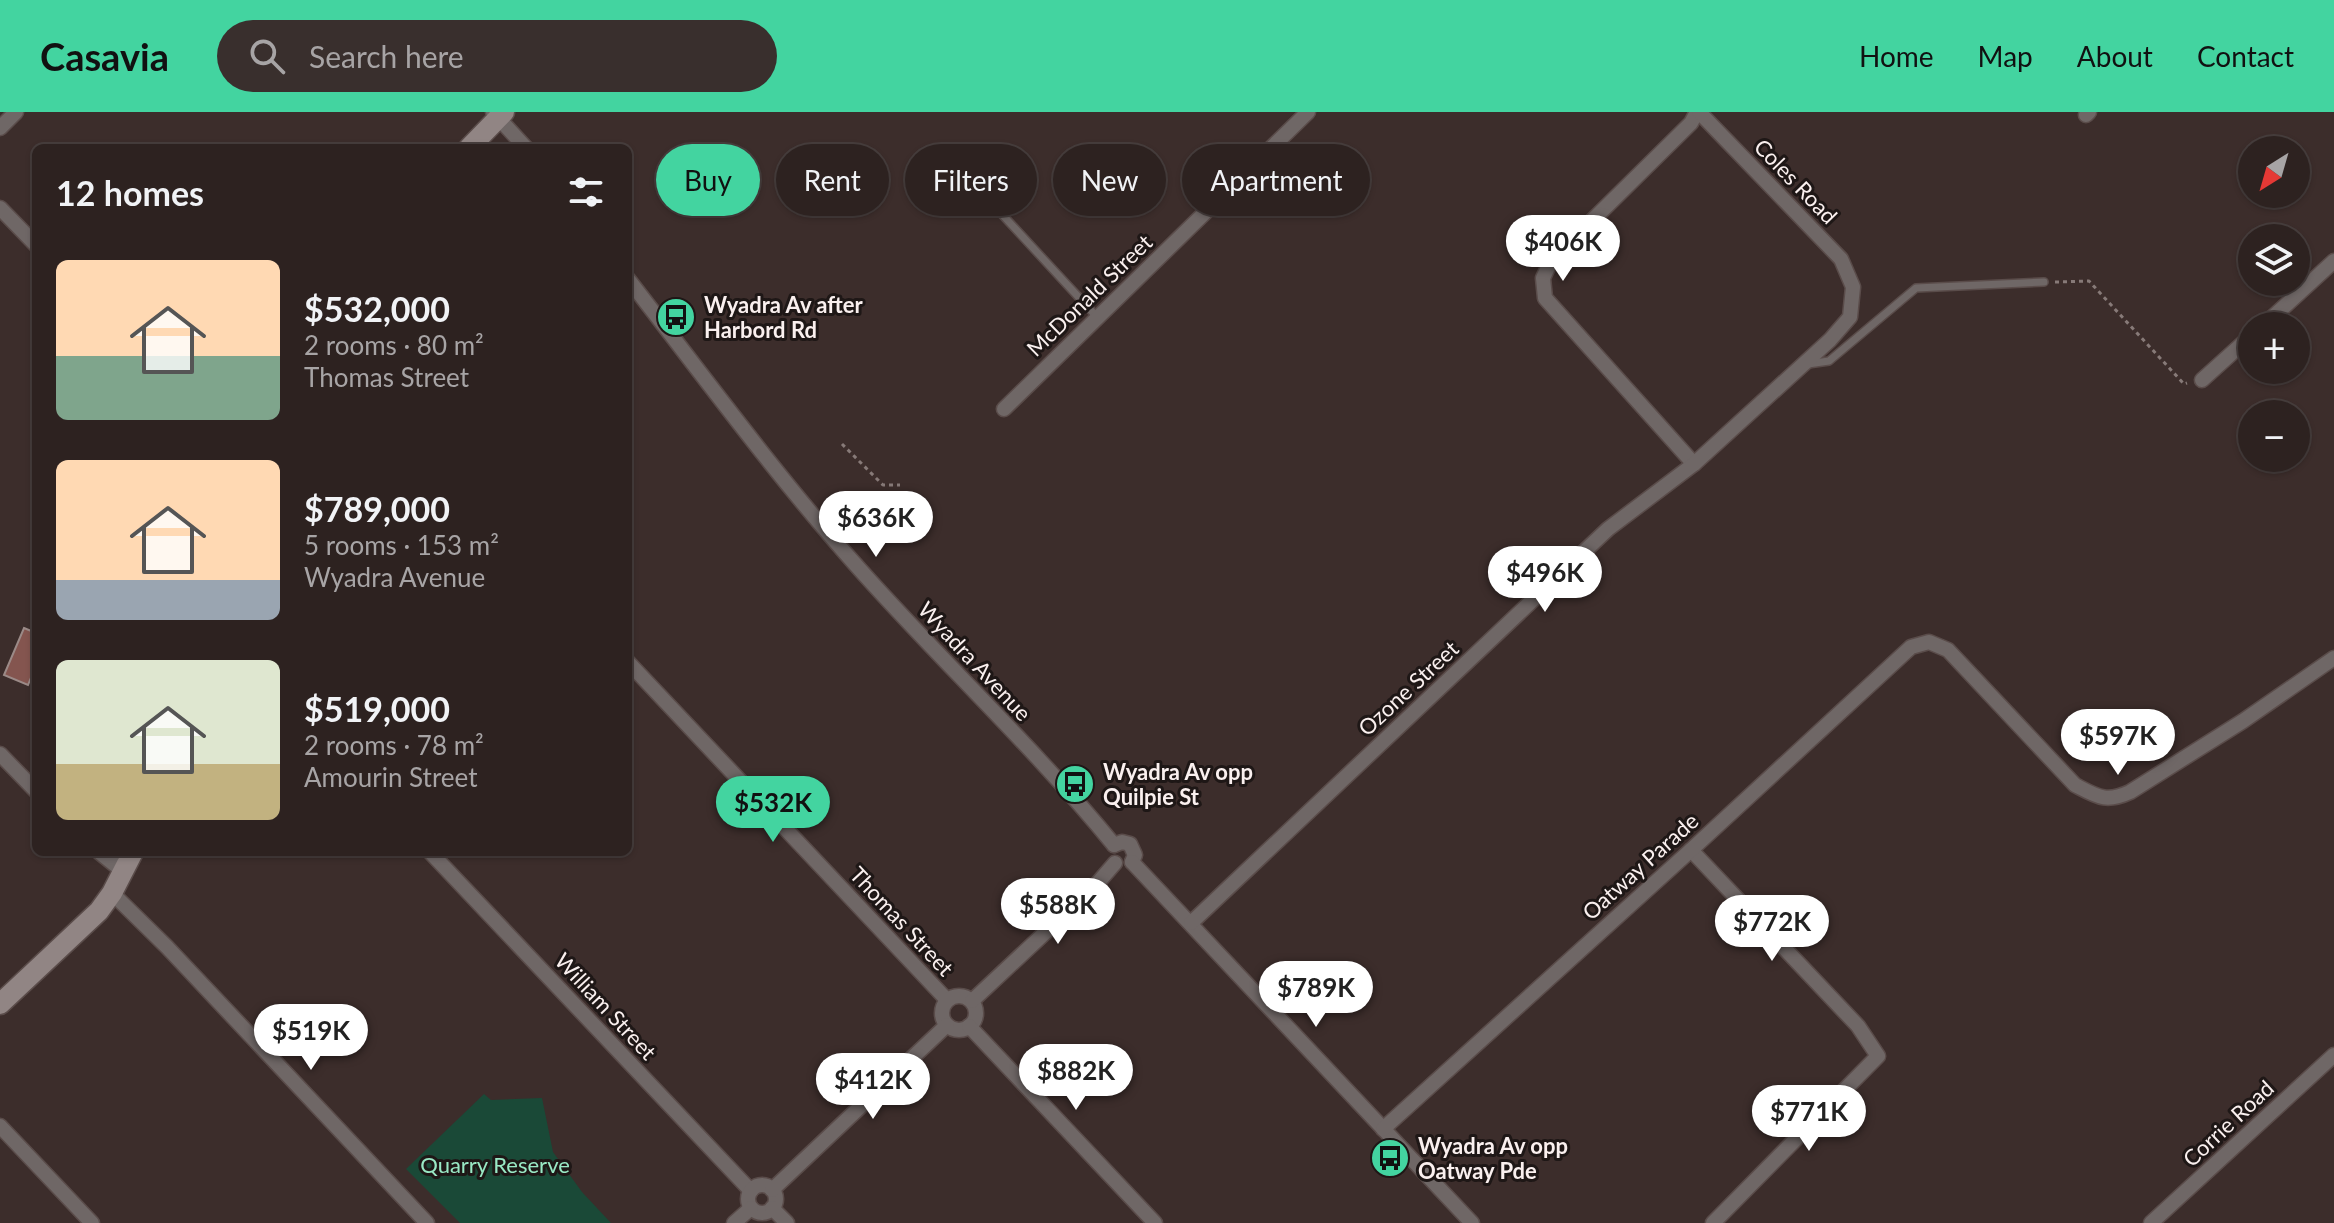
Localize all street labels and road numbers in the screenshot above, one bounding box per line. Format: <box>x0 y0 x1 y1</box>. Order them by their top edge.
street label: Coles Road <box>1749 133 1843 229</box>
street label: McDonald Street <box>1021 228 1157 362</box>
street label: Wyadra Avenue <box>913 596 1037 726</box>
street label: Ozone Street <box>1352 635 1464 741</box>
street label: Oatway Parade <box>1576 807 1704 925</box>
street label: Thomas Street <box>844 861 960 981</box>
street label: William Street <box>550 947 662 1065</box>
street label: Corrie Road <box>2177 1074 2279 1172</box>

